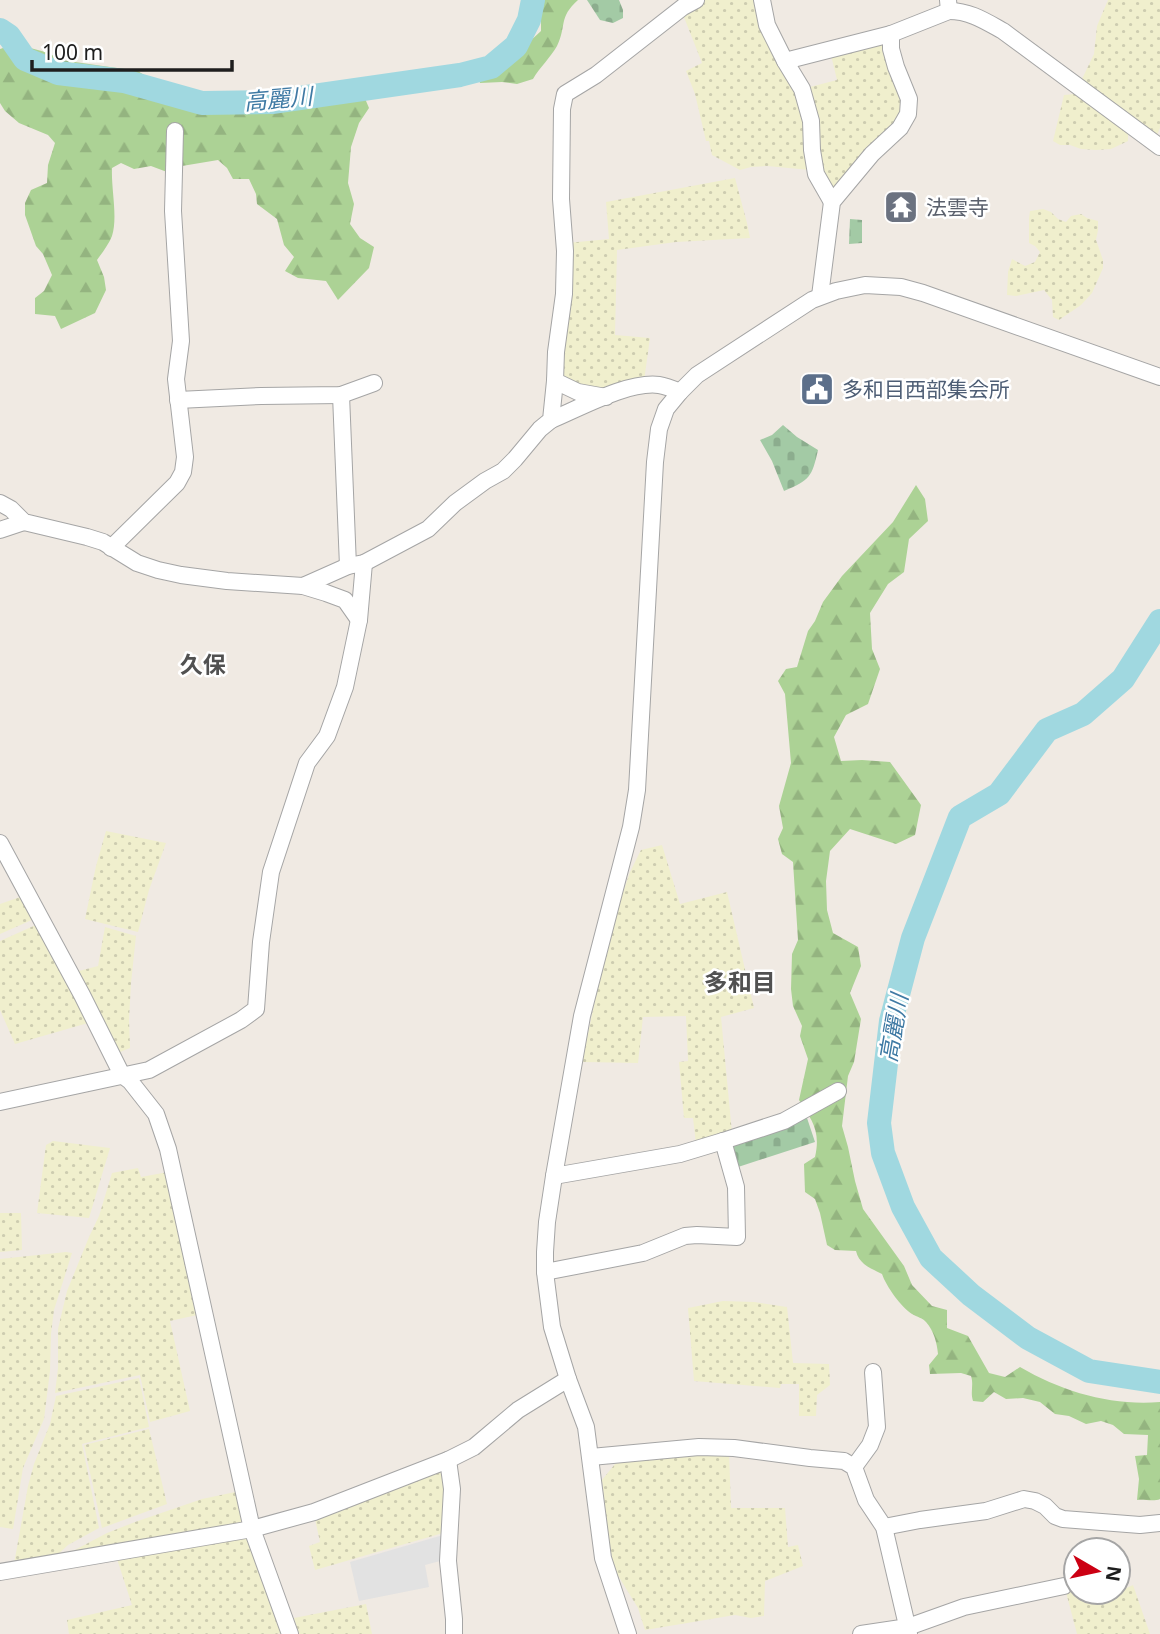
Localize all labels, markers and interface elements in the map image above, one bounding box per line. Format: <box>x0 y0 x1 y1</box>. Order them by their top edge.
scale bar <box>32 28 231 72</box>
text: 100 m <box>42 38 103 66</box>
water label: 高麗川 <box>242 79 317 117</box>
temple icon: 法雲寺 <box>882 188 920 226</box>
place label: 法雲寺 <box>926 193 989 221</box>
public building icon: 多和目西部集会所 <box>798 370 836 408</box>
place label: 多和目西部集会所 <box>842 375 1010 403</box>
district label: 久保 <box>180 648 226 680</box>
district label: 多和目 <box>704 965 776 998</box>
water label: 高麗川 <box>871 988 915 1065</box>
north arrow <box>1062 1536 1132 1606</box>
text: N <box>1100 1564 1128 1583</box>

